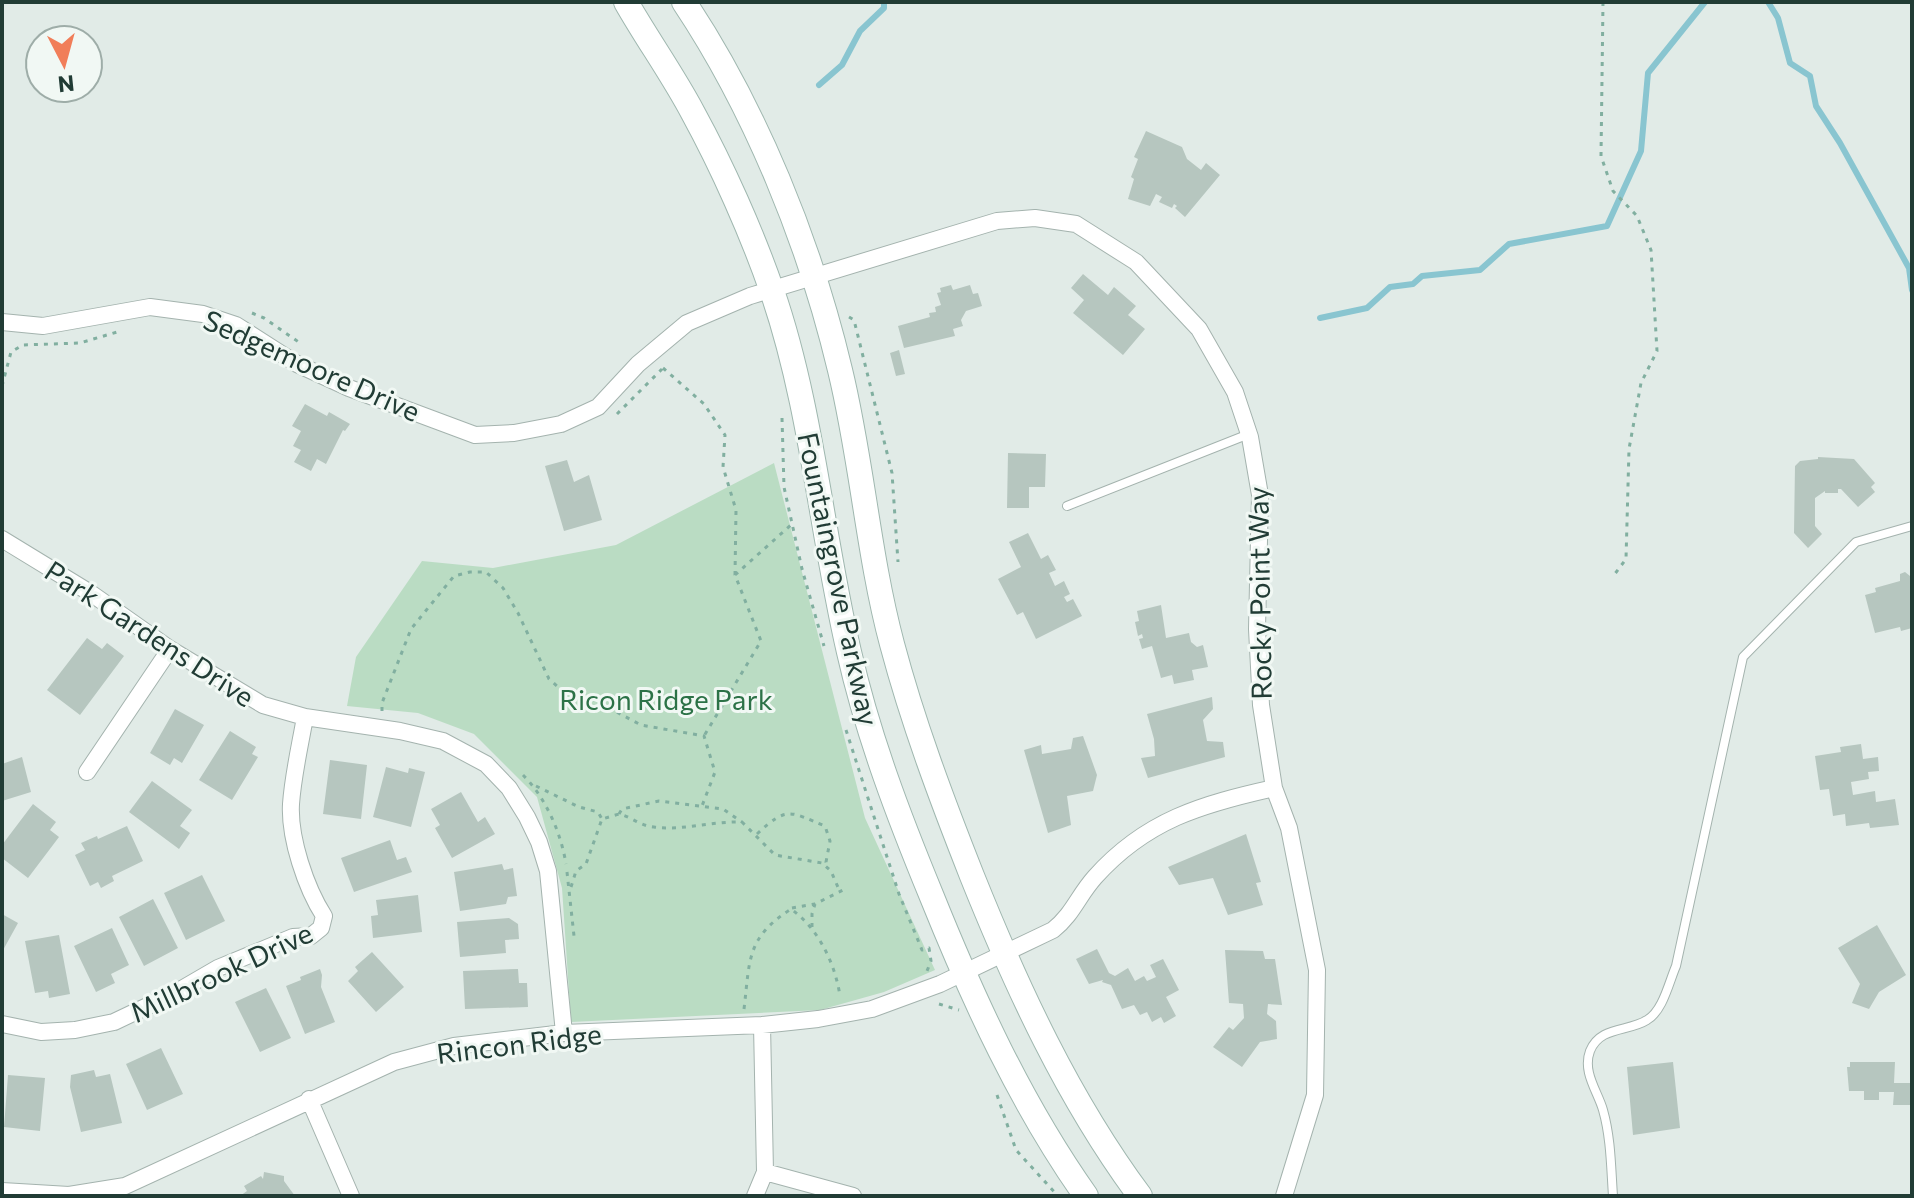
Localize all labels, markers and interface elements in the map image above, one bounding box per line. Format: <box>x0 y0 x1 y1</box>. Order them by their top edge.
north arrow <box>24 24 104 104</box>
text: N <box>57 70 76 99</box>
street label: Sedgemoore Drive <box>198 302 426 428</box>
street label: Fountaingrove Parkway <box>791 429 887 729</box>
street label: Rocky Point Way <box>1240 486 1278 700</box>
street label: Park Gardens Drive <box>39 553 261 713</box>
park label: Ricon Ridge Park <box>559 682 773 716</box>
street label: Millbrook Drive <box>124 915 318 1029</box>
street label: Rincon Ridge <box>435 1016 603 1070</box>

